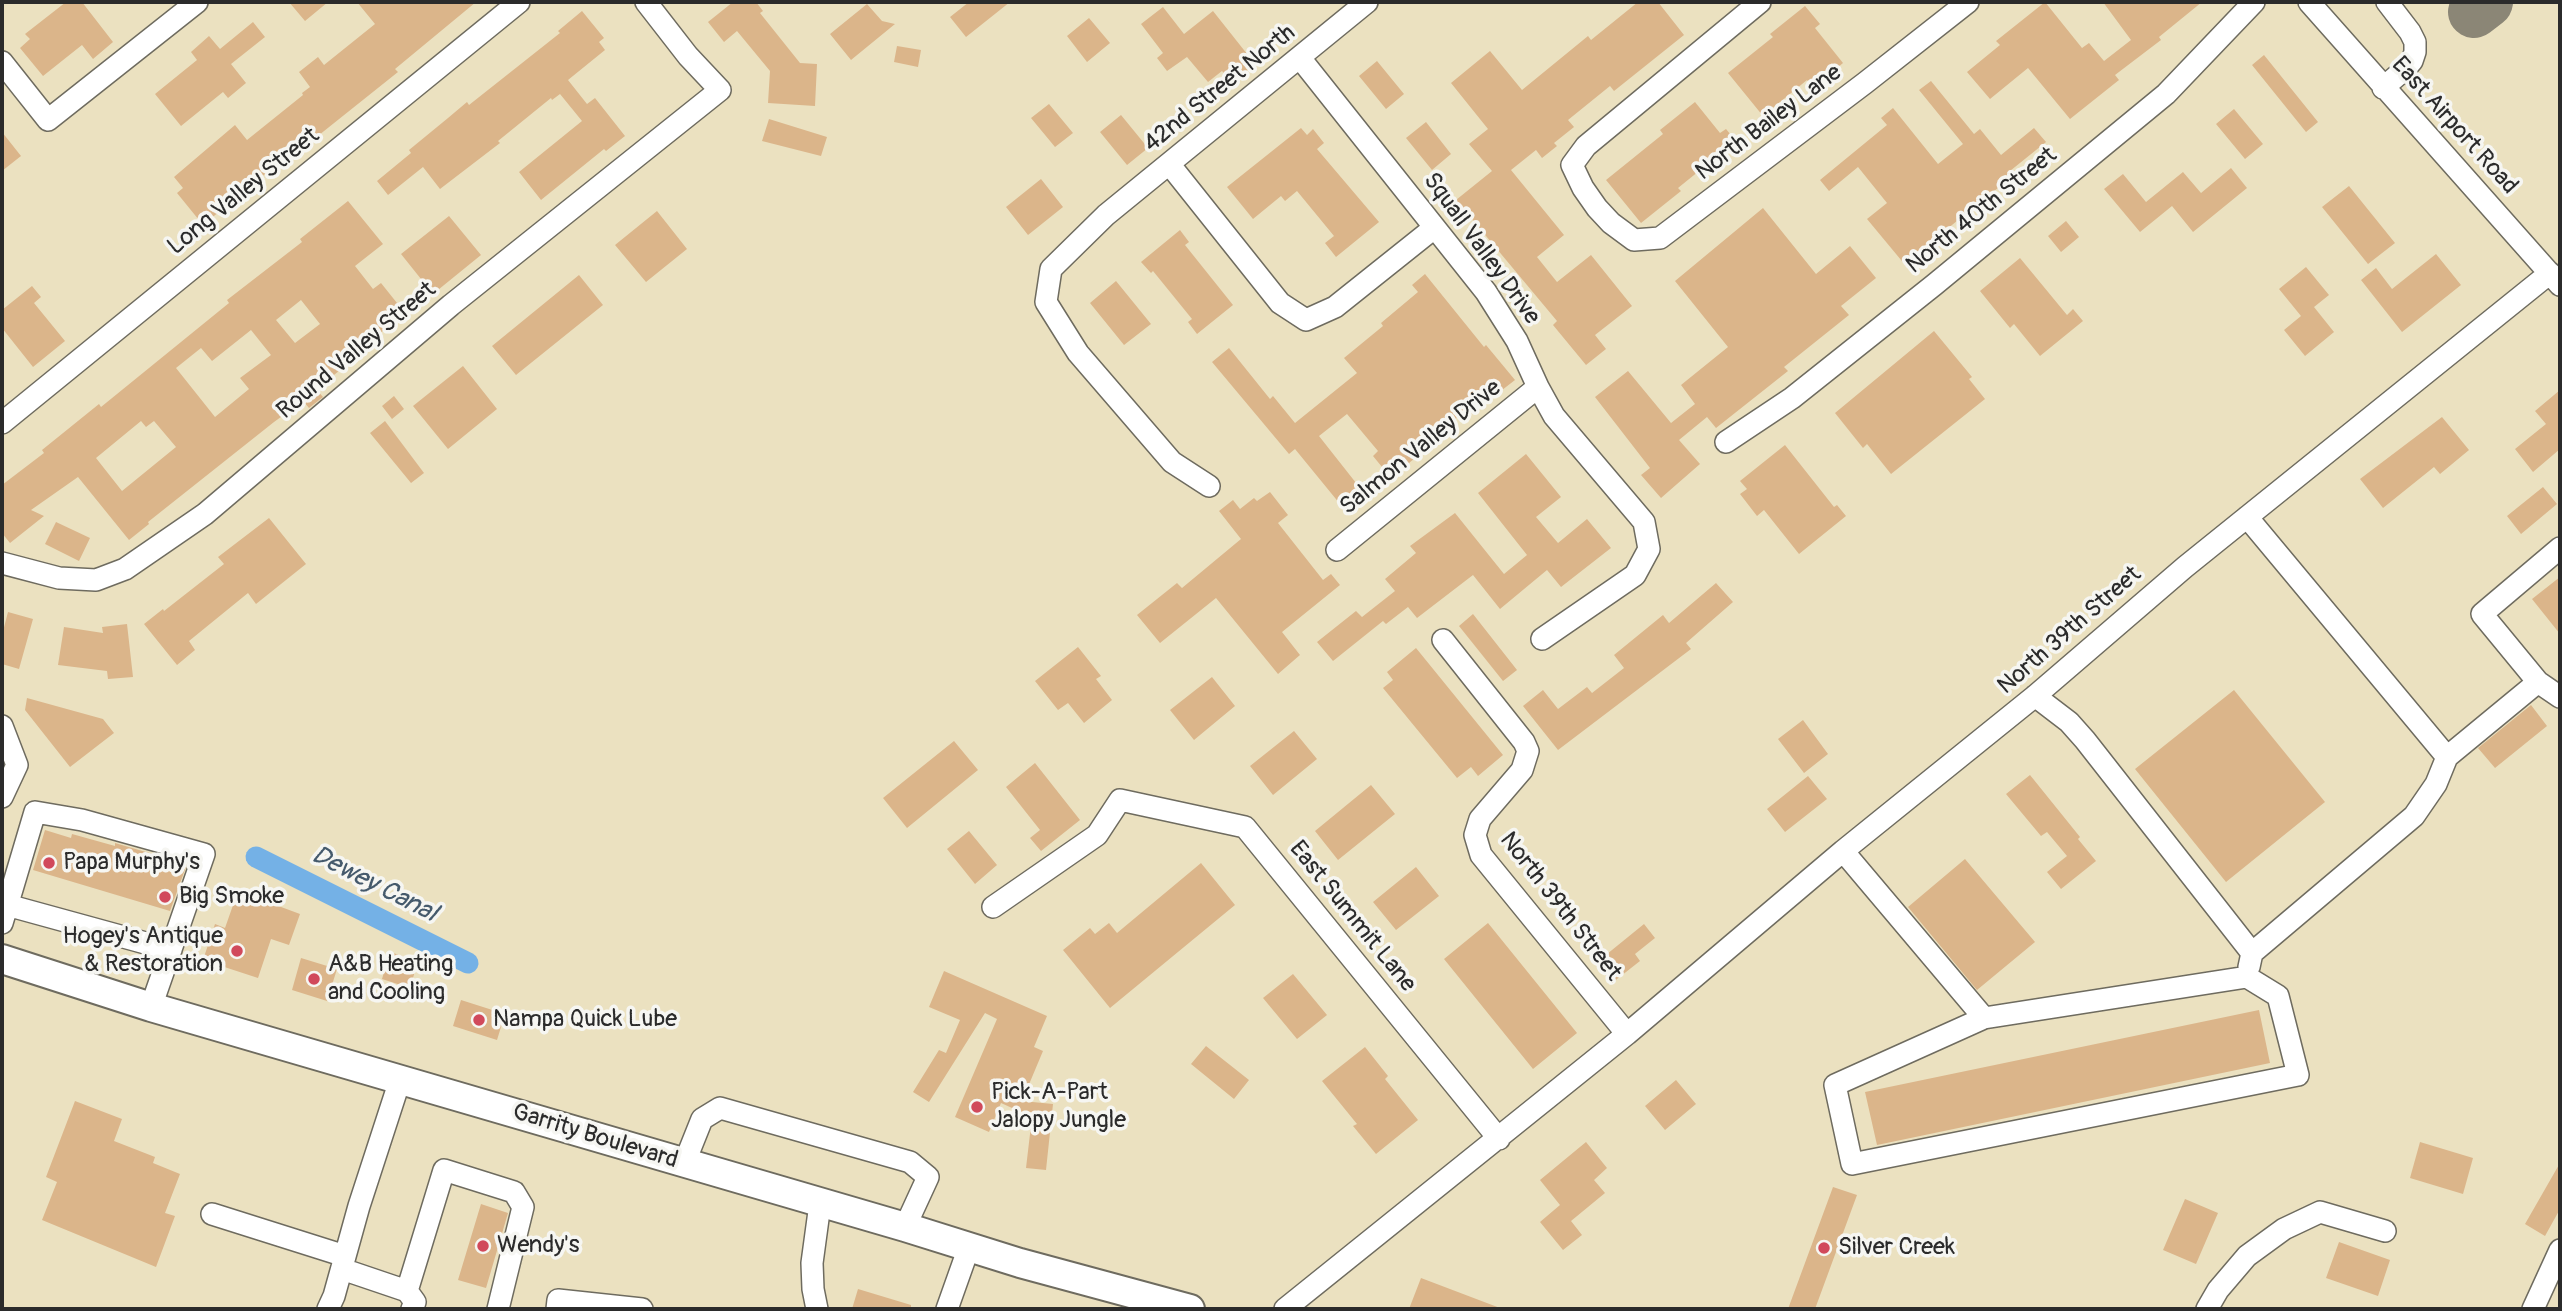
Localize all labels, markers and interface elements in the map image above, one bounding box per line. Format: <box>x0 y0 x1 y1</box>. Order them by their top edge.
street label: 42nd Street North <box>1138 19 1302 159</box>
street label: East Airport Road <box>2385 51 2523 201</box>
street label: North Bailey Lane <box>1690 59 1848 187</box>
street label: Long Valley Street <box>163 122 325 262</box>
street label: North 40th Street <box>1901 141 2063 281</box>
street label: Squall Valley Drive <box>1416 167 1546 331</box>
street label: Round Valley Street <box>272 276 442 426</box>
street label: Salmon Valley Drive <box>1335 374 1507 522</box>
street label: North 39th Street <box>1992 561 2148 701</box>
street label: North 39th Street <box>1493 827 1627 987</box>
street label: East Summit Lane <box>1282 836 1422 998</box>
water label: Dewey Canal <box>306 840 442 930</box>
place label: Papa Murphy's <box>63 849 200 877</box>
marker: Papa Murphy's <box>41 855 57 871</box>
place label: Big Smoke <box>179 883 284 911</box>
marker: Big Smoke <box>157 889 173 905</box>
place label: Hogey's Antique & Restoration <box>63 923 223 979</box>
marker: Hogey's Antique & Restoration <box>229 943 245 959</box>
place label: A&B Heating and Cooling <box>328 951 453 1007</box>
marker: A&B Heating and Cooling <box>306 971 322 987</box>
place label: Nampa Quick Lube <box>493 1006 677 1034</box>
marker: Nampa Quick Lube <box>471 1012 487 1028</box>
place label: Pick-A-Part Jalopy Jungle <box>991 1079 1126 1135</box>
street label: Garrity Boulevard <box>509 1098 681 1176</box>
marker: Pick-A-Part Jalopy Jungle <box>969 1099 985 1115</box>
place label: Wendy's <box>497 1232 579 1260</box>
place label: Silver Creek <box>1838 1234 1955 1262</box>
marker: Wendy's <box>475 1238 491 1254</box>
marker: Silver Creek <box>1816 1240 1832 1256</box>

